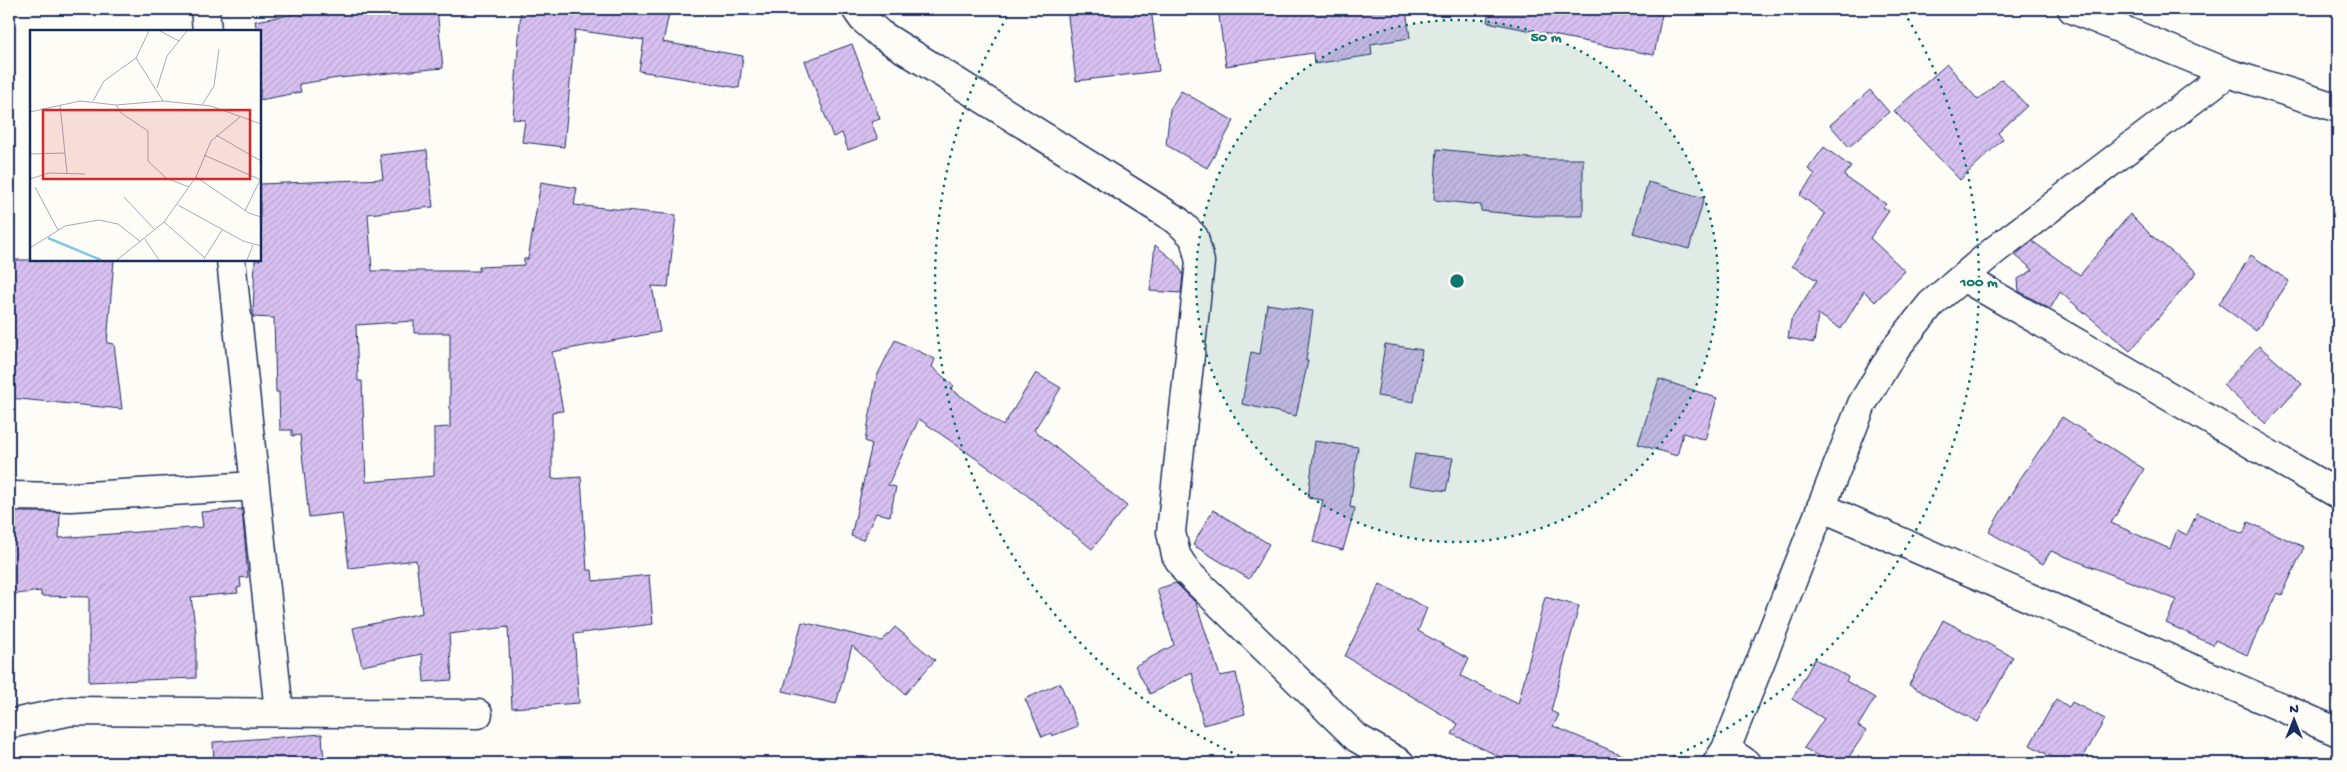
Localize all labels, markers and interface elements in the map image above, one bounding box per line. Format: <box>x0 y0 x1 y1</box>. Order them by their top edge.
text: 50 m <box>1531 29 1562 47</box>
inset map <box>30 30 261 261</box>
centre of rings <box>1448 272 1466 290</box>
text: 100 m <box>1959 274 1998 292</box>
north arrow <box>2270 694 2320 744</box>
text: N <box>2289 701 2299 718</box>

